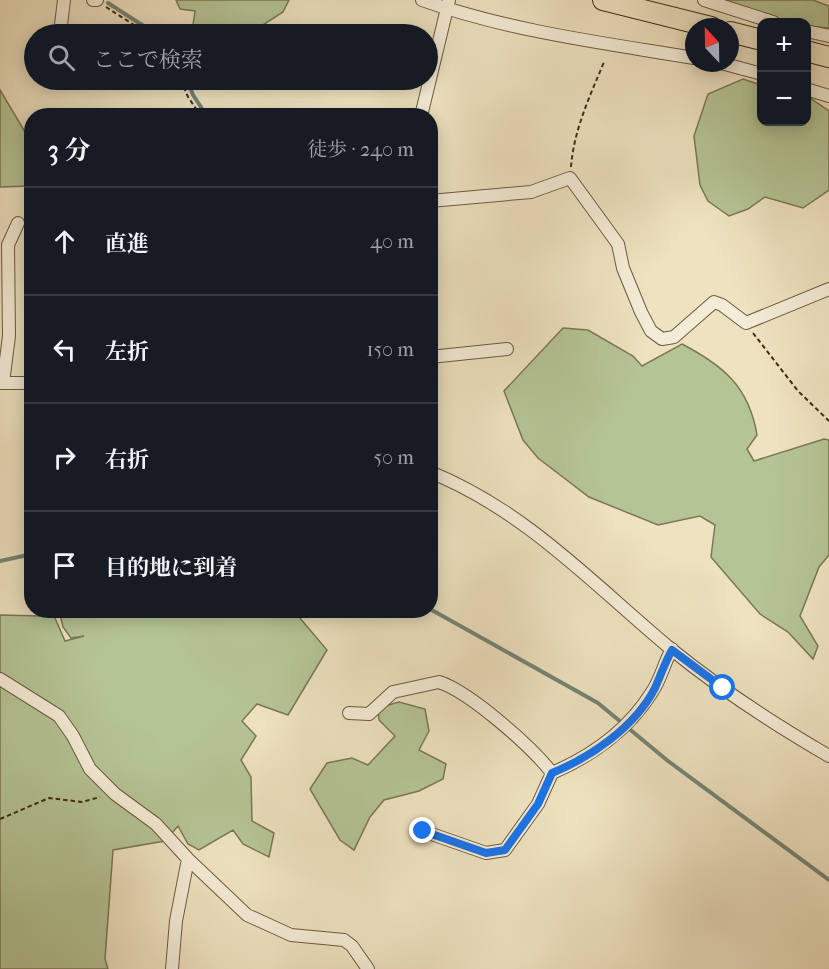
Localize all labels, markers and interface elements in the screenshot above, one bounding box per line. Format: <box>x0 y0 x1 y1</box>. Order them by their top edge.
north arrow <box>685 18 739 72</box>
map controls <box>757 18 811 126</box>
button: + <box>757 18 811 72</box>
search box <box>24 24 438 90</box>
icon: search <box>45 41 78 74</box>
text: ここで検索 <box>93 47 203 73</box>
button: − <box>757 72 811 126</box>
text: 3 分 <box>48 135 90 166</box>
text: 徒歩 · 240 m <box>307 138 414 161</box>
icon: ahead <box>48 225 81 258</box>
text: 40 m <box>370 230 414 253</box>
text: 直進 <box>105 231 149 257</box>
icon: left <box>48 333 81 366</box>
text: 150 m <box>366 338 414 361</box>
text: 左折 <box>105 339 149 365</box>
icon: right <box>48 441 81 474</box>
text: 50 m <box>373 446 414 469</box>
text: 右折 <box>105 447 149 473</box>
icon: arrive <box>48 549 81 582</box>
text: 目的地に到着 <box>105 555 237 581</box>
route start <box>709 674 735 700</box>
route end <box>409 817 435 843</box>

